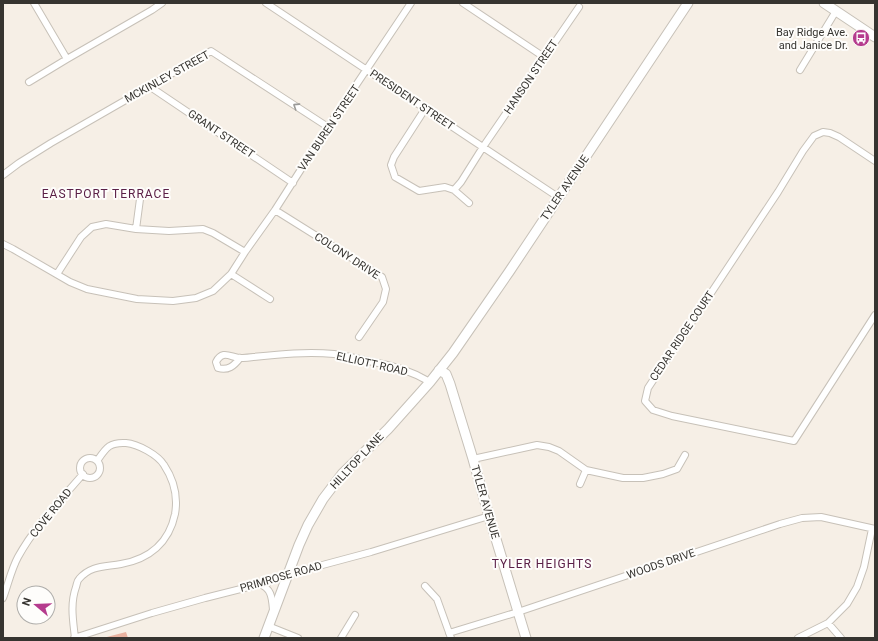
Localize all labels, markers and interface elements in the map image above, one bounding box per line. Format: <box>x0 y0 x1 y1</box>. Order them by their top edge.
place label: Bay Ridge Ave. and Janice Dr. <box>776 26 848 52</box>
bus stop icon: Bay Ridge Ave. and Janice Dr. <box>851 28 871 48</box>
street label: HANSON STREET <box>501 37 561 117</box>
street label: MCKINLEY STREET <box>122 48 212 106</box>
street label: PRESIDENT STREET <box>367 67 457 133</box>
street label: VAN BUREN STREET <box>295 82 363 174</box>
one-way arrow <box>293 103 300 111</box>
street label: GRANT STREET <box>185 107 257 161</box>
street label: TYLER AVENUE <box>538 153 592 223</box>
district label: EASTPORT TERRACE <box>42 187 170 201</box>
street label: COLONY DRIVE <box>312 230 382 282</box>
street label: CEDAR RIDGE COURT <box>647 288 717 383</box>
street label: ELLIOTT ROAD <box>335 349 409 379</box>
street label: HILLTOP LANE <box>328 430 386 492</box>
street label: TYLER AVENUE <box>468 464 502 540</box>
street label: COVE ROAD <box>27 486 75 540</box>
street label: WOODS DRIVE <box>625 546 697 582</box>
district label: TYLER HEIGHTS <box>492 557 592 571</box>
street label: PRIMROSE ROAD <box>238 559 324 595</box>
north arrow <box>16 585 56 625</box>
text: N <box>20 596 35 608</box>

